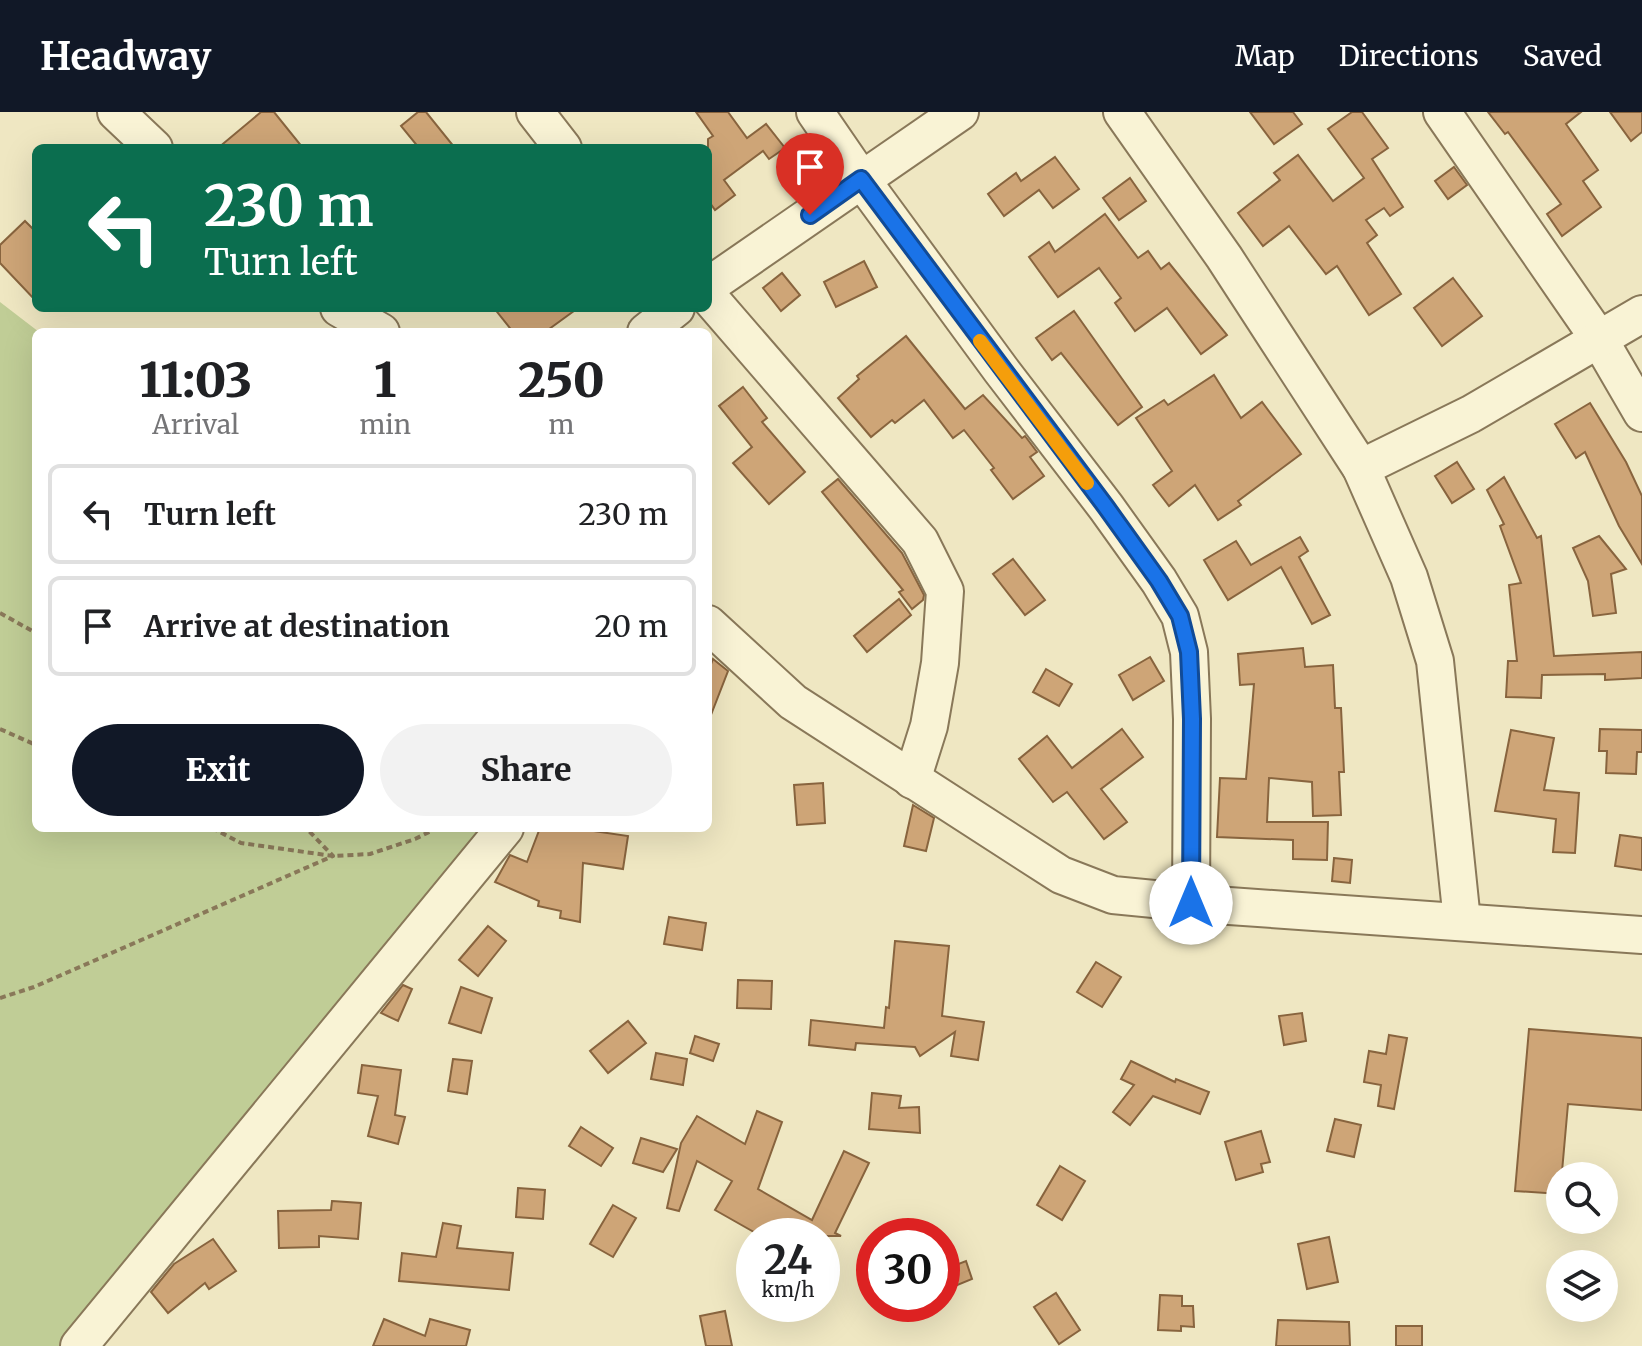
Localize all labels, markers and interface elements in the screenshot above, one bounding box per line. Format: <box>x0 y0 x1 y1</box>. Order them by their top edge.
text: Headway <box>40 33 211 80</box>
text: Map <box>1235 38 1295 74</box>
text: Directions <box>1339 38 1479 74</box>
text: Saved <box>1523 38 1602 74</box>
pin <box>776 133 844 215</box>
icon: arrive <box>788 145 832 189</box>
text: 230 m <box>204 171 374 241</box>
icon: left <box>72 176 176 280</box>
text: Turn left <box>204 240 358 285</box>
text: 11:03 <box>139 350 252 410</box>
text: 1 <box>374 350 396 410</box>
text: 250 <box>518 350 605 410</box>
text: Arrival <box>152 408 239 441</box>
text: min <box>359 408 411 441</box>
text: m <box>549 408 574 441</box>
icon: left <box>76 492 120 536</box>
text: Turn left <box>144 495 276 533</box>
text: 230 m <box>578 495 668 533</box>
icon: arrive <box>76 604 120 648</box>
text: Arrive at destination <box>144 607 450 645</box>
text: 20 m <box>595 607 668 645</box>
button: Exit <box>72 724 364 816</box>
button: Share <box>380 724 672 816</box>
position arrow <box>1149 861 1233 945</box>
map controls <box>1546 1162 1618 1322</box>
button: search <box>1546 1162 1618 1234</box>
speed limit sign: 30 <box>856 1218 960 1322</box>
text: 24 <box>764 1235 812 1285</box>
button: layers <box>1546 1250 1618 1322</box>
text: km/h <box>762 1277 814 1302</box>

